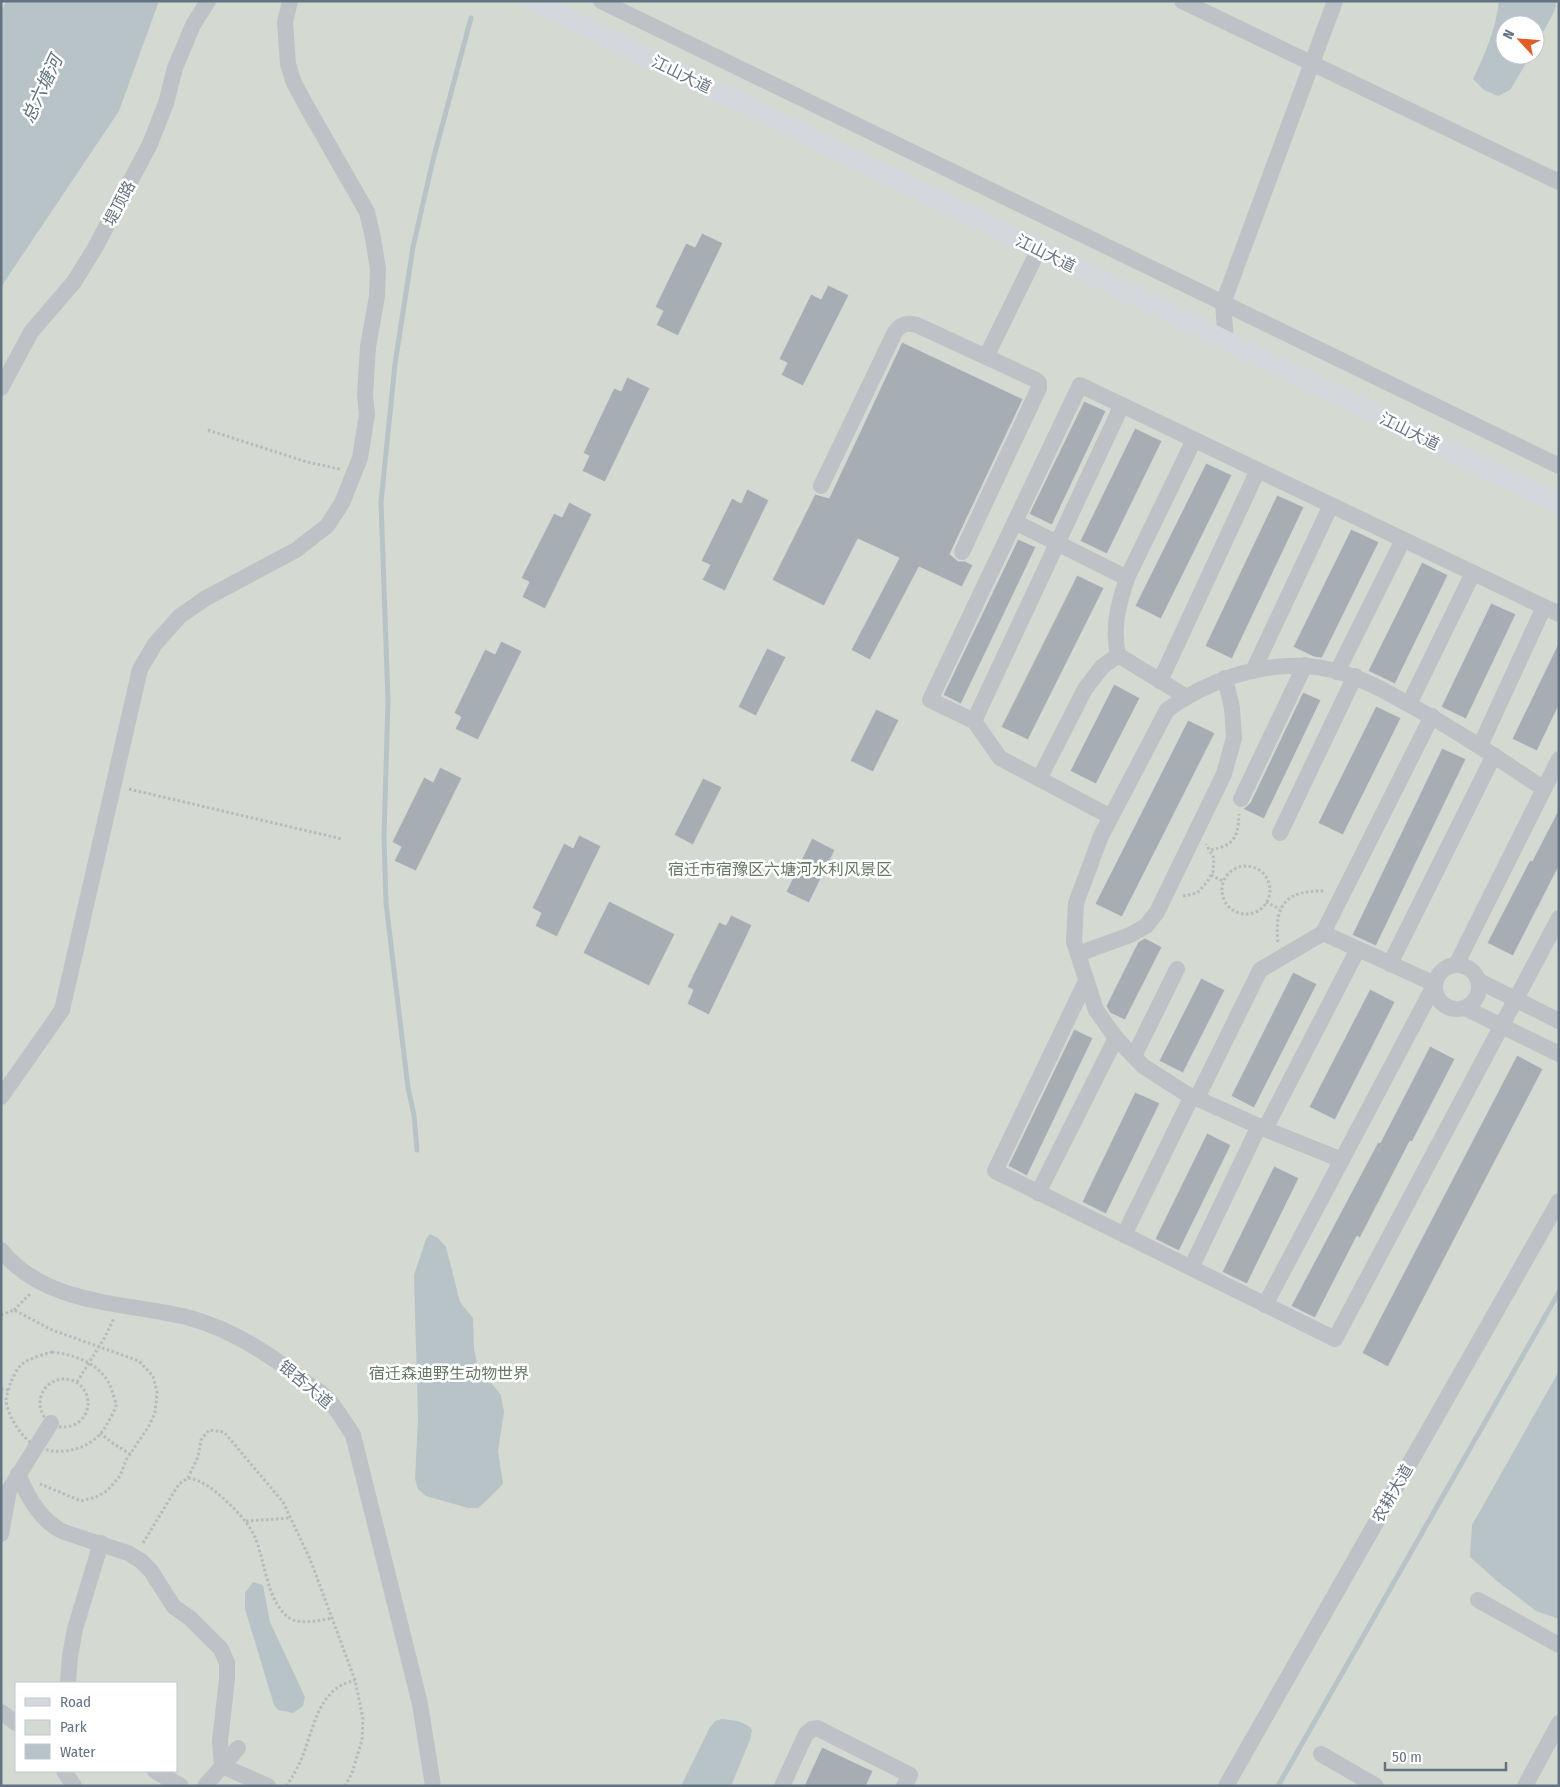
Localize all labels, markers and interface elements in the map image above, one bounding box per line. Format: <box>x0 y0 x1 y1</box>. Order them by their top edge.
north arrow <box>1495 15 1545 65</box>
text: N <box>1499 27 1518 42</box>
water label: 总六塘河 <box>17 49 68 126</box>
street label: 江山大道 <box>649 52 715 97</box>
street label: 堤顶路 <box>100 178 139 229</box>
street label: 江山大道 <box>1013 231 1079 276</box>
street label: 江山大道 <box>1377 409 1443 454</box>
park label: 宿迁市宿豫区六塘河水利风景区 <box>668 860 892 879</box>
street label: 银杏大道 <box>275 1357 336 1412</box>
park label: 宿迁森迪野生动物世界 <box>369 1364 529 1383</box>
street label: 农耕大道 <box>1368 1461 1417 1526</box>
legend <box>15 1682 178 1772</box>
text: Road <box>60 1693 91 1711</box>
text: Park <box>60 1718 87 1736</box>
scale bar <box>1385 1740 1506 1772</box>
text: Water <box>60 1743 96 1761</box>
text: 50 m <box>1392 1748 1422 1766</box>

